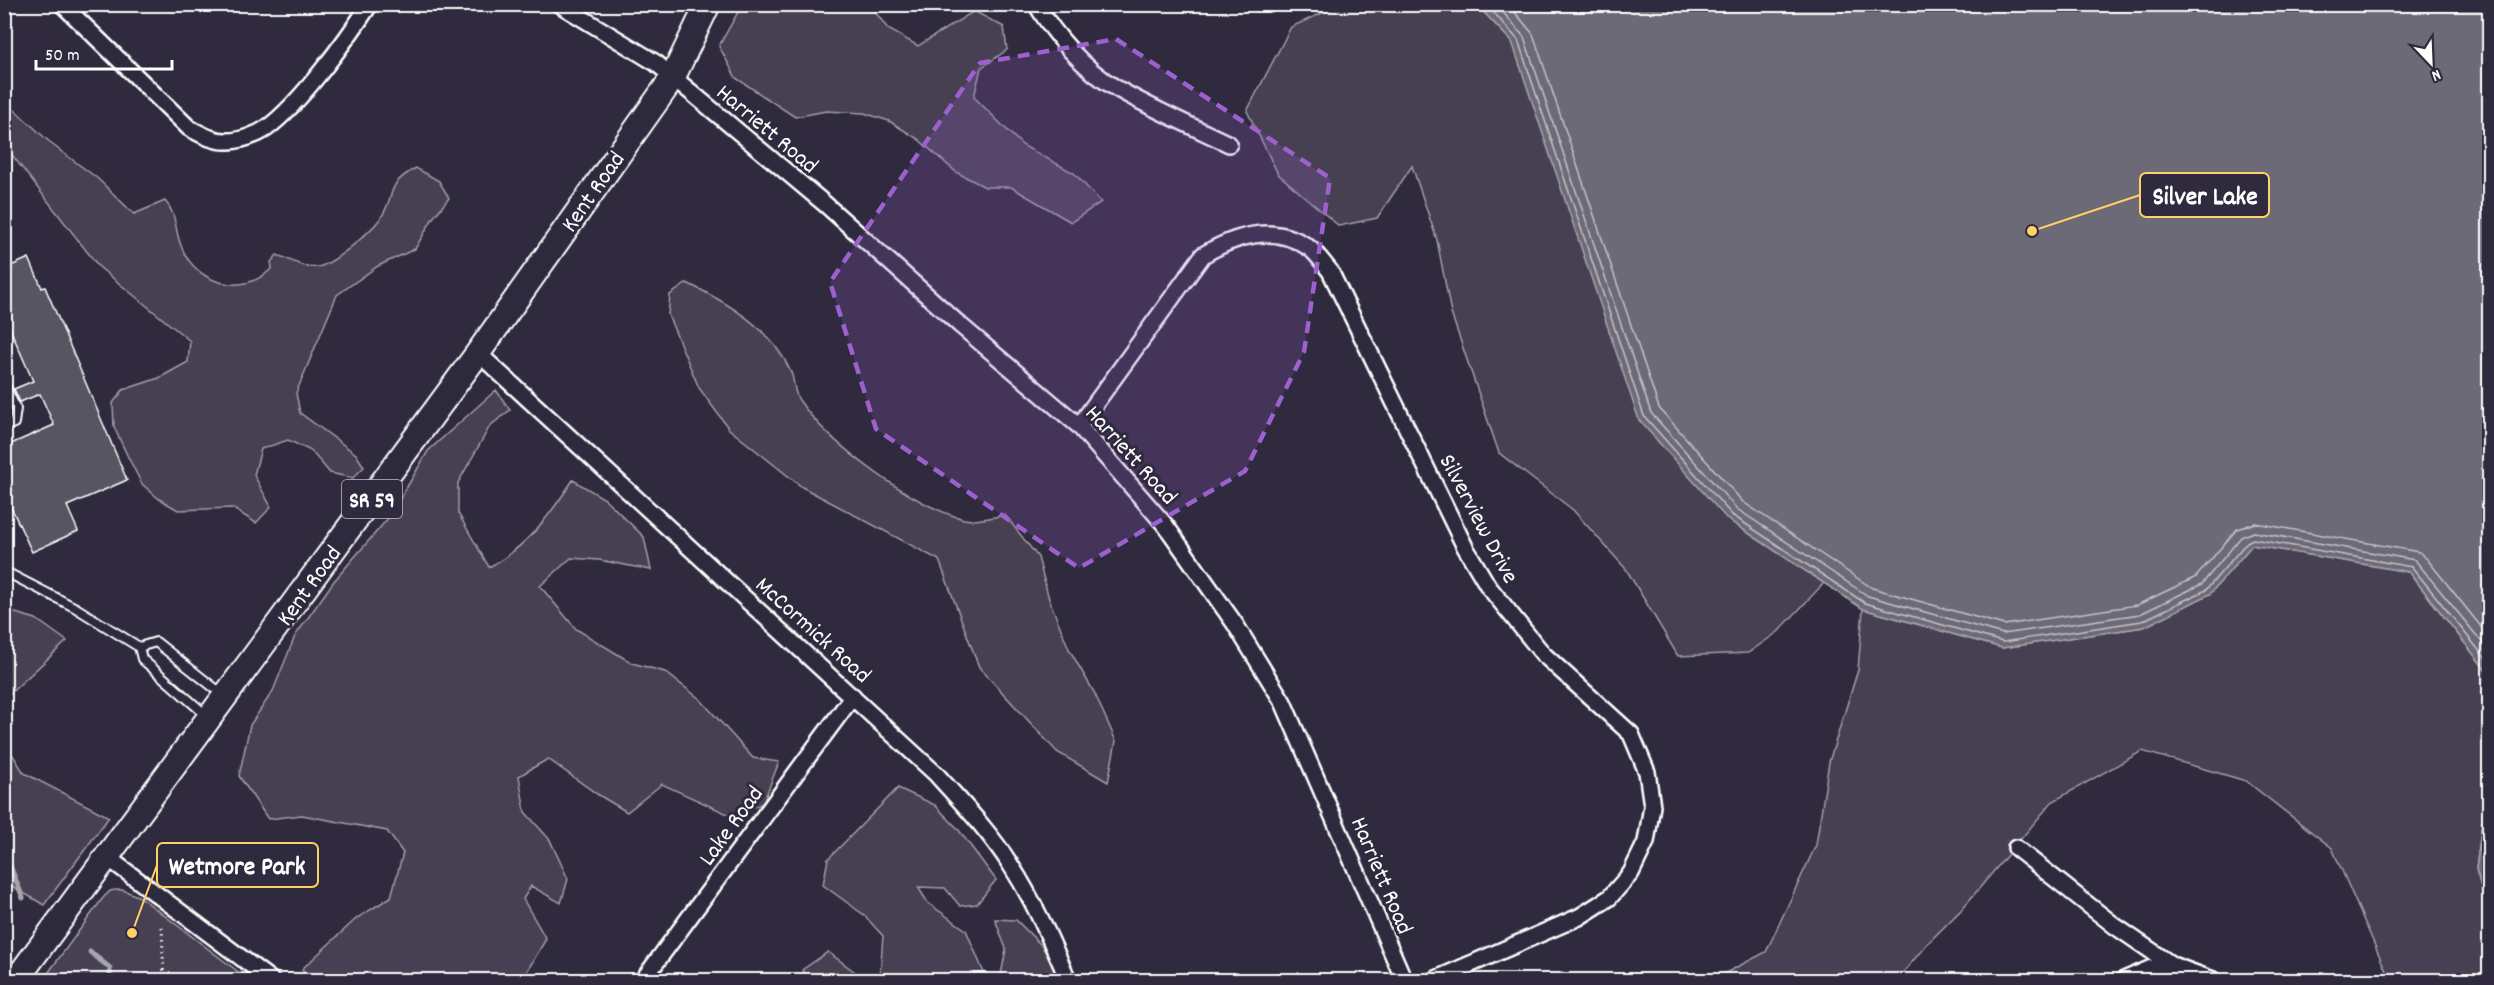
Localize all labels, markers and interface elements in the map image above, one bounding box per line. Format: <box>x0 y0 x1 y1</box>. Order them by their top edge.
scale bar <box>36 33 172 71</box>
north arrow <box>2401 33 2461 93</box>
text: 50 m <box>45 44 80 69</box>
text: N <box>2428 62 2444 87</box>
street label: Harriett Road <box>707 77 825 183</box>
street label: Kent Road <box>554 145 635 240</box>
callout: Silver Lake <box>2140 173 2269 217</box>
text: Silver Lake <box>2152 180 2258 217</box>
street label: Harriett Road <box>1076 398 1184 514</box>
street label: Silverview Drive <box>1429 449 1526 590</box>
road number: SR 59 <box>342 480 402 518</box>
street label: Kent Road <box>270 540 351 634</box>
street label: McCormick Road <box>746 570 878 693</box>
street label: Lake Road <box>692 780 773 874</box>
street label: Harriett Road <box>1340 812 1420 940</box>
callout: Wetmore Park <box>157 843 318 887</box>
text: Wetmore Park <box>169 850 306 887</box>

